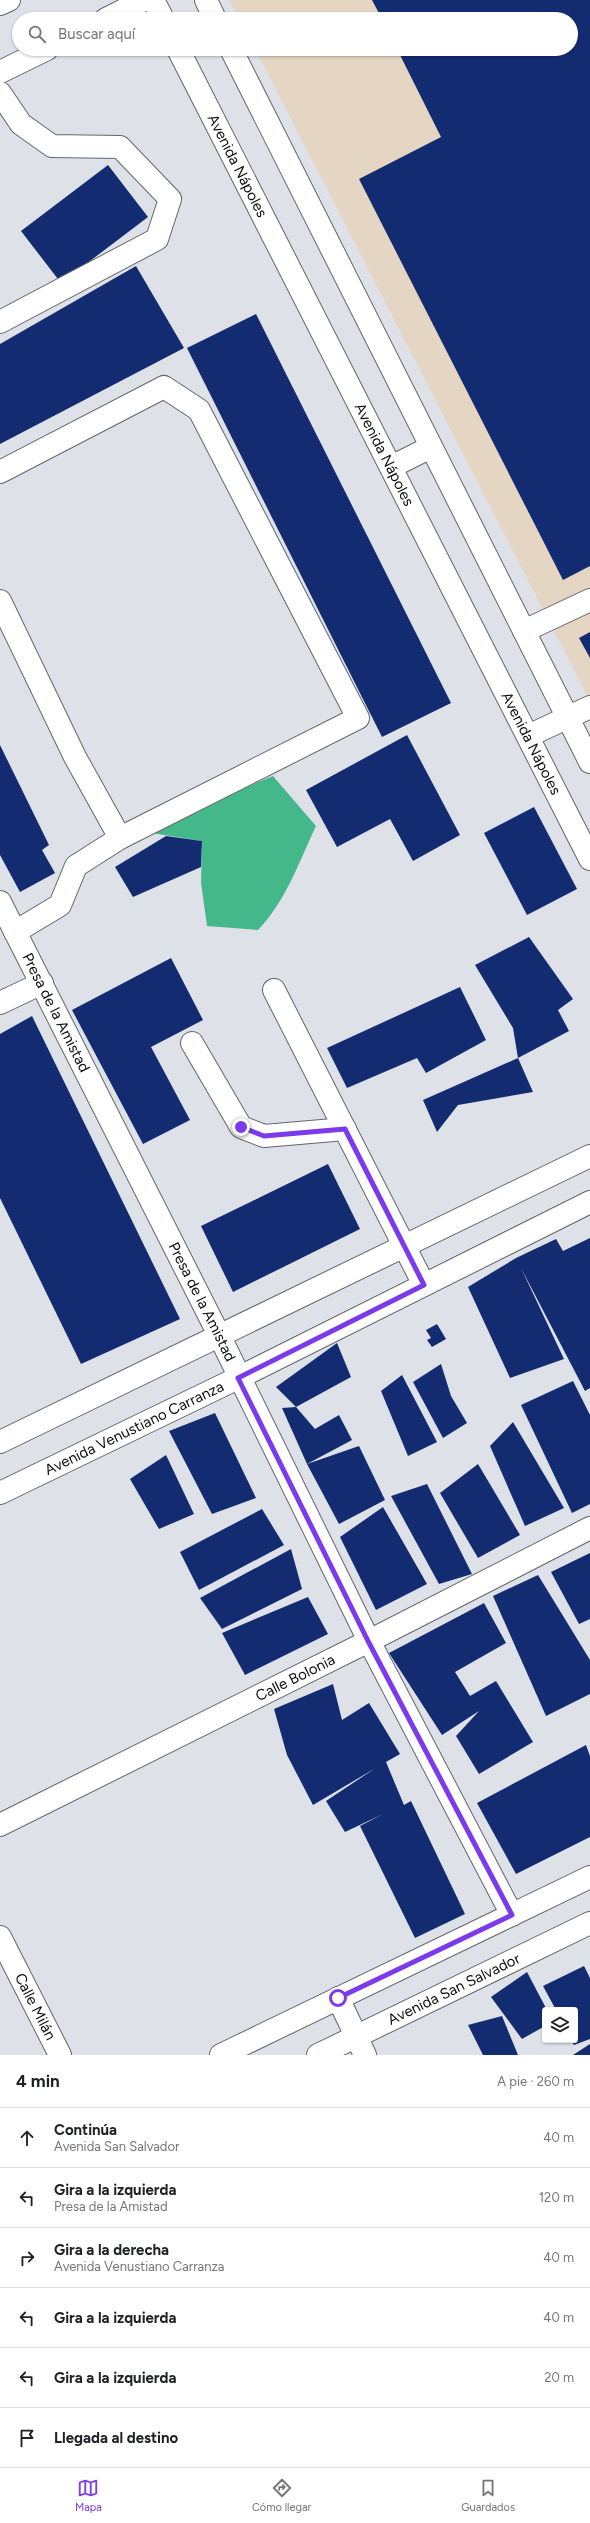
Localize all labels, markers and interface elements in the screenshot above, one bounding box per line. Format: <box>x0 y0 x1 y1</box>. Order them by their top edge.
search box <box>12 12 578 56</box>
icon: search <box>26 23 48 45</box>
text: Buscar aquí <box>58 25 135 43</box>
street label: Avenida Nápoles <box>204 111 271 220</box>
street label: Avenida Nápoles <box>351 400 418 509</box>
street label: Avenida Nápoles <box>497 689 565 798</box>
street label: Presa de la Amistad <box>18 950 94 1075</box>
route end <box>232 1118 250 1136</box>
street label: Presa de la Amistad <box>165 1239 240 1364</box>
street label: Avenida Venustiano Carranza <box>42 1377 227 1479</box>
street label: Calle Bolonia <box>253 1650 338 1705</box>
street label: Avenida San Salvador <box>385 1949 523 2029</box>
street label: Calle Milán <box>11 1970 60 2043</box>
route start <box>329 1989 347 2007</box>
map controls <box>542 2007 578 2043</box>
button: layers <box>542 2007 578 2043</box>
text: 4 min <box>16 2071 60 2091</box>
text: A pie · 260 m <box>497 2074 574 2089</box>
text: Continúa <box>54 2121 117 2139</box>
icon: ahead <box>16 2127 38 2149</box>
text: 40 m <box>543 2130 574 2145</box>
text: Avenida San Salvador <box>54 2139 179 2154</box>
text: Gira a la izquierda <box>54 2181 176 2199</box>
icon: left <box>16 2187 38 2209</box>
text: 120 m <box>539 2190 574 2205</box>
text: Presa de la Amistad <box>54 2199 168 2214</box>
text: Gira a la derecha <box>54 2241 169 2259</box>
icon: right <box>16 2247 38 2269</box>
text: 40 m <box>543 2250 574 2265</box>
text: Avenida Venustiano Carranza <box>54 2259 225 2274</box>
icon: left <box>16 2307 38 2329</box>
text: Gira a la izquierda <box>54 2309 176 2327</box>
text: 40 m <box>543 2310 574 2325</box>
icon: left <box>16 2367 38 2389</box>
text: Gira a la izquierda <box>54 2369 176 2387</box>
text: 20 m <box>544 2370 574 2385</box>
icon: arrive <box>16 2427 38 2449</box>
text: Llegada al destino <box>54 2429 178 2447</box>
tab: Mapa <box>75 2477 102 2514</box>
tab: Cómo llegar <box>252 2477 311 2514</box>
tab: Guardados <box>461 2477 515 2514</box>

